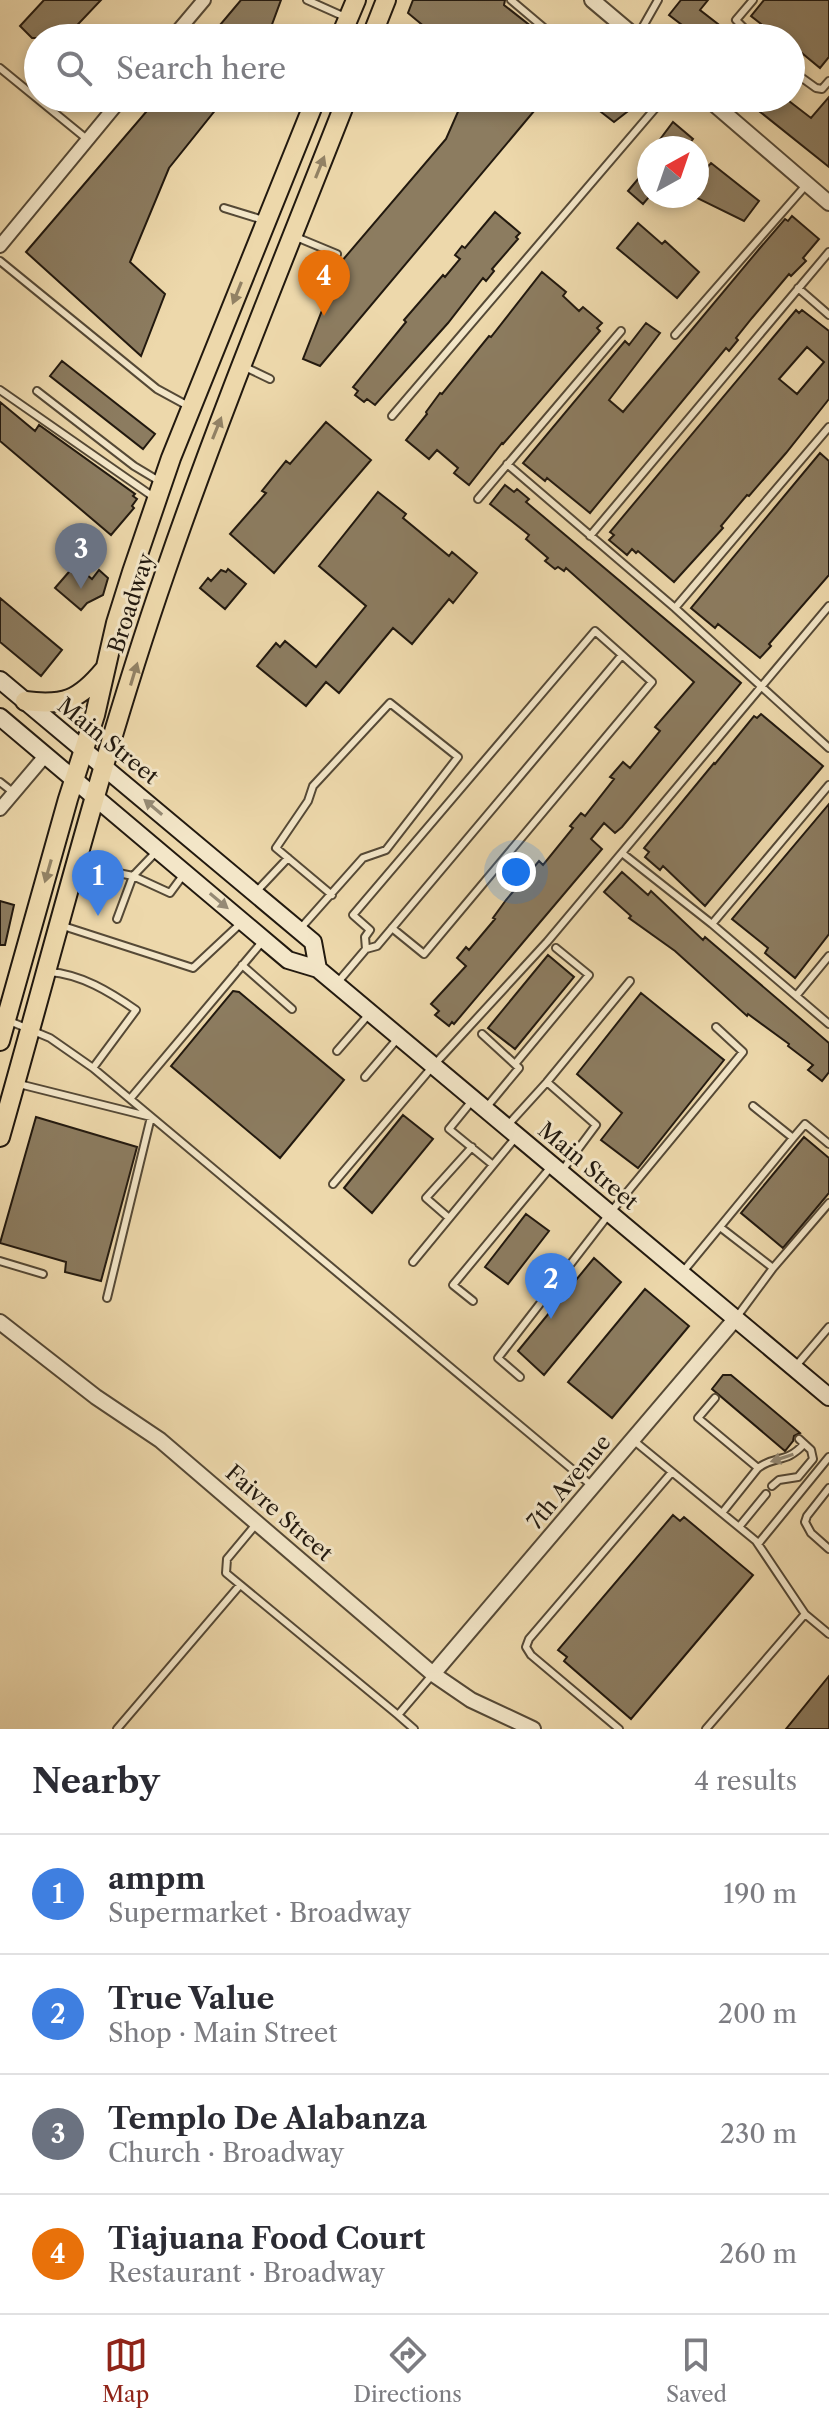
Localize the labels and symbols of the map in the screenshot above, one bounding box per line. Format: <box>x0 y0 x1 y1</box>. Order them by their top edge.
north arrow <box>637 136 709 208</box>
one-way arrow <box>314 155 327 179</box>
pin: 4 <box>298 250 350 316</box>
one-way arrow <box>231 281 244 305</box>
one-way arrow <box>211 416 224 440</box>
pin: 3 <box>55 523 107 589</box>
street label: Broadway <box>102 549 160 656</box>
one-way arrow <box>128 662 141 686</box>
street label: Main Street <box>52 692 164 790</box>
one-way arrow <box>143 799 163 816</box>
pin: 1 <box>72 850 124 916</box>
your location <box>496 852 536 892</box>
one-way arrow <box>41 859 54 883</box>
one-way arrow <box>209 892 229 909</box>
street label: Main Street <box>532 1116 644 1216</box>
pin: 2 <box>525 1253 577 1319</box>
street label: 7th Avenue <box>522 1429 616 1535</box>
one-way arrow <box>770 1452 794 1465</box>
street label: Faivre Street <box>220 1459 338 1567</box>

